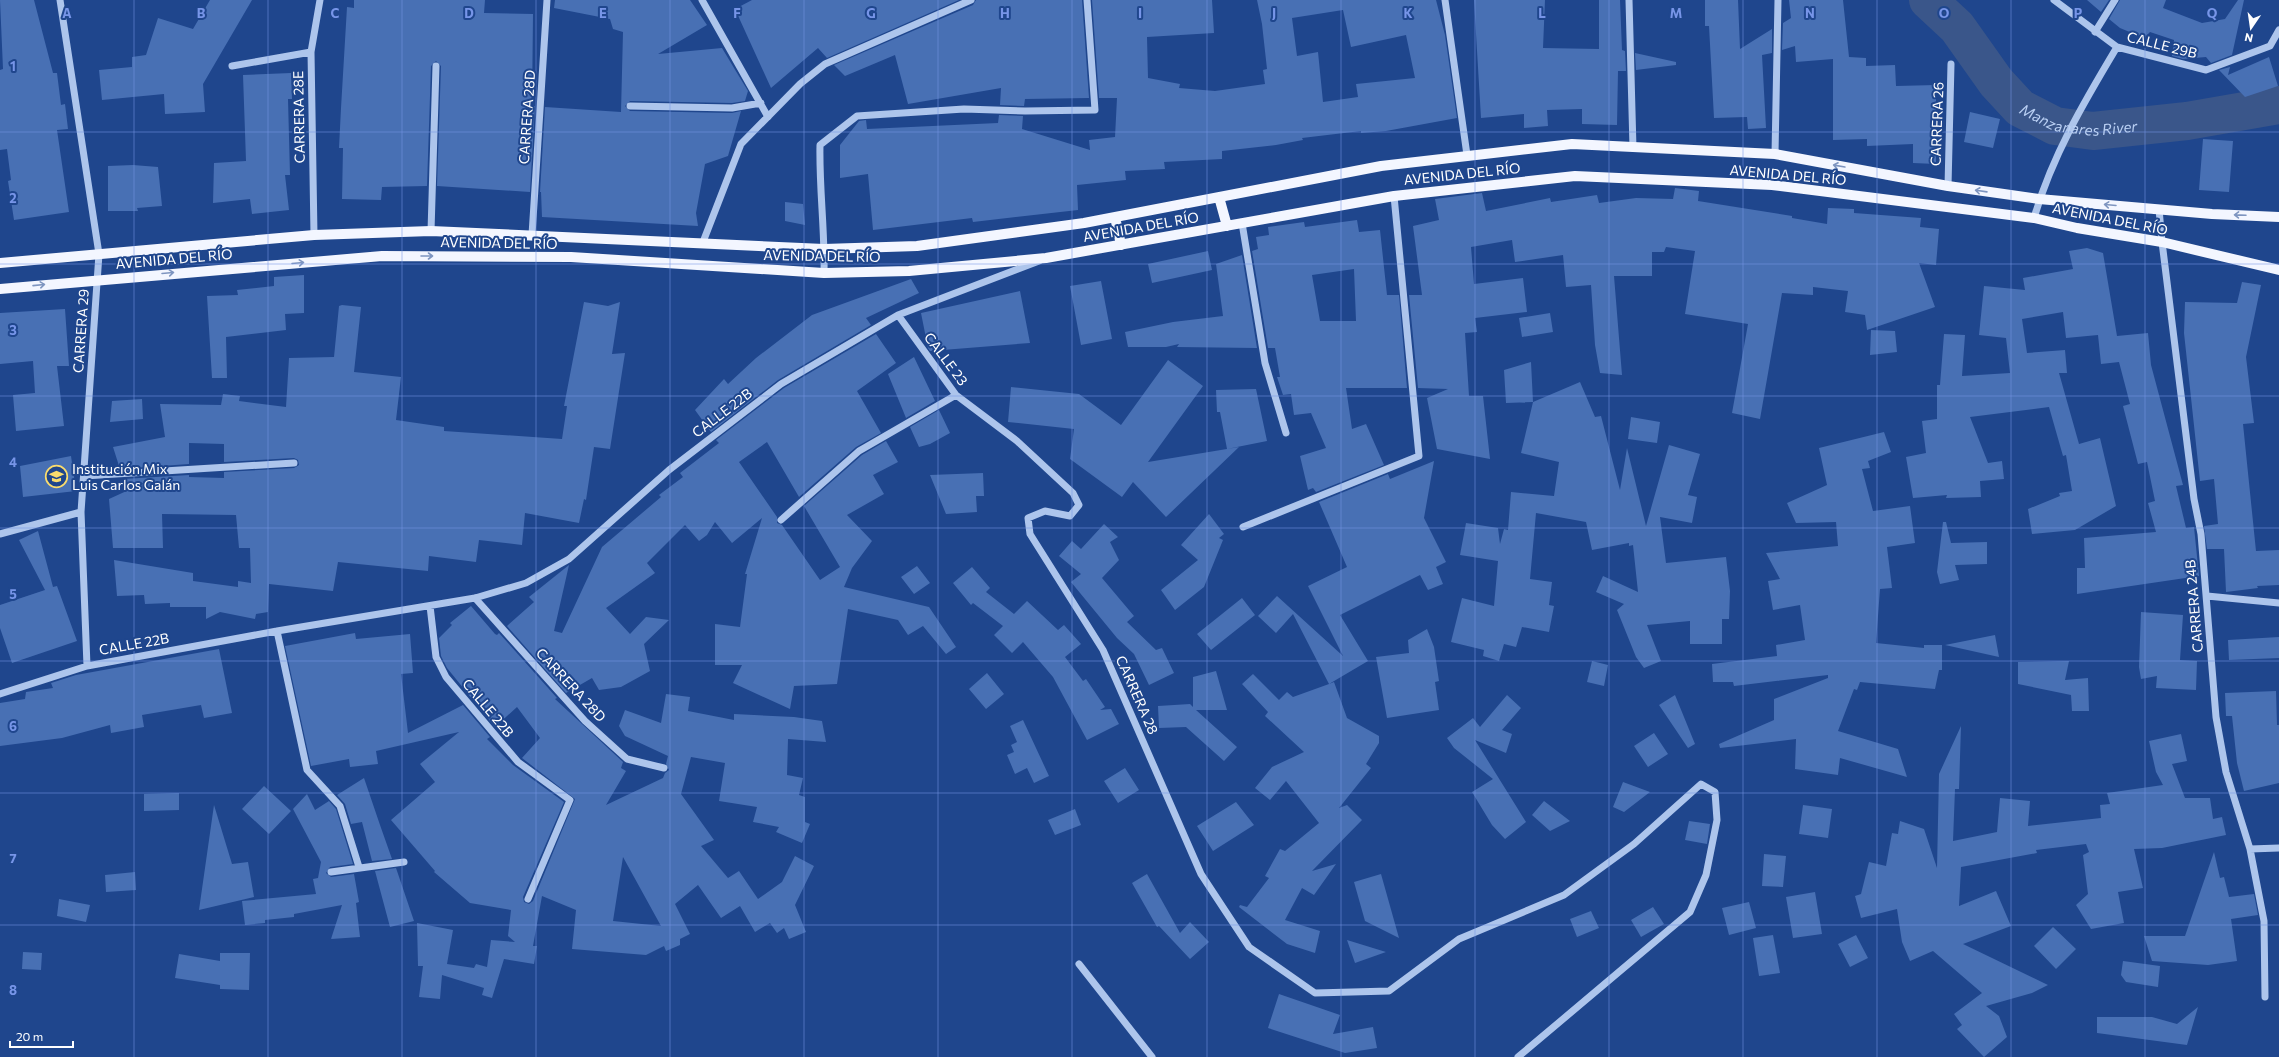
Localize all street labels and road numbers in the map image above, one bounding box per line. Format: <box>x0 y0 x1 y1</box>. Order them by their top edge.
street label: CALLE 29B <box>2125 28 2199 61</box>
street label: CARRERA 28D <box>515 69 538 165</box>
street label: CARRERA 28E <box>289 71 308 163</box>
street label: CARRERA 26 <box>1927 82 1946 166</box>
street label: AVENIDA DEL RÍO <box>1403 159 1521 188</box>
street label: AVENIDA DEL RÍO <box>1729 161 1847 188</box>
street label: AVENIDA DEL RÍO <box>2051 199 2169 238</box>
street label: AVENIDA DEL RÍO <box>1082 208 1200 245</box>
street label: AVENIDA DEL RÍO <box>440 233 558 252</box>
street label: AVENIDA DEL RÍO <box>115 245 233 272</box>
street label: AVENIDA DEL RÍO <box>763 246 881 265</box>
street label: CARRERA 29 <box>69 288 92 374</box>
street label: CALLE 23 <box>921 329 972 389</box>
street label: CALLE 22B <box>688 384 755 441</box>
street label: CARRERA 24B <box>2181 559 2206 653</box>
street label: CALLE 22B <box>98 629 170 658</box>
street label: CARRERA 28D <box>533 644 610 725</box>
street label: CARRERA 28 <box>1113 653 1162 737</box>
street label: CALLE 22B <box>459 675 518 740</box>

